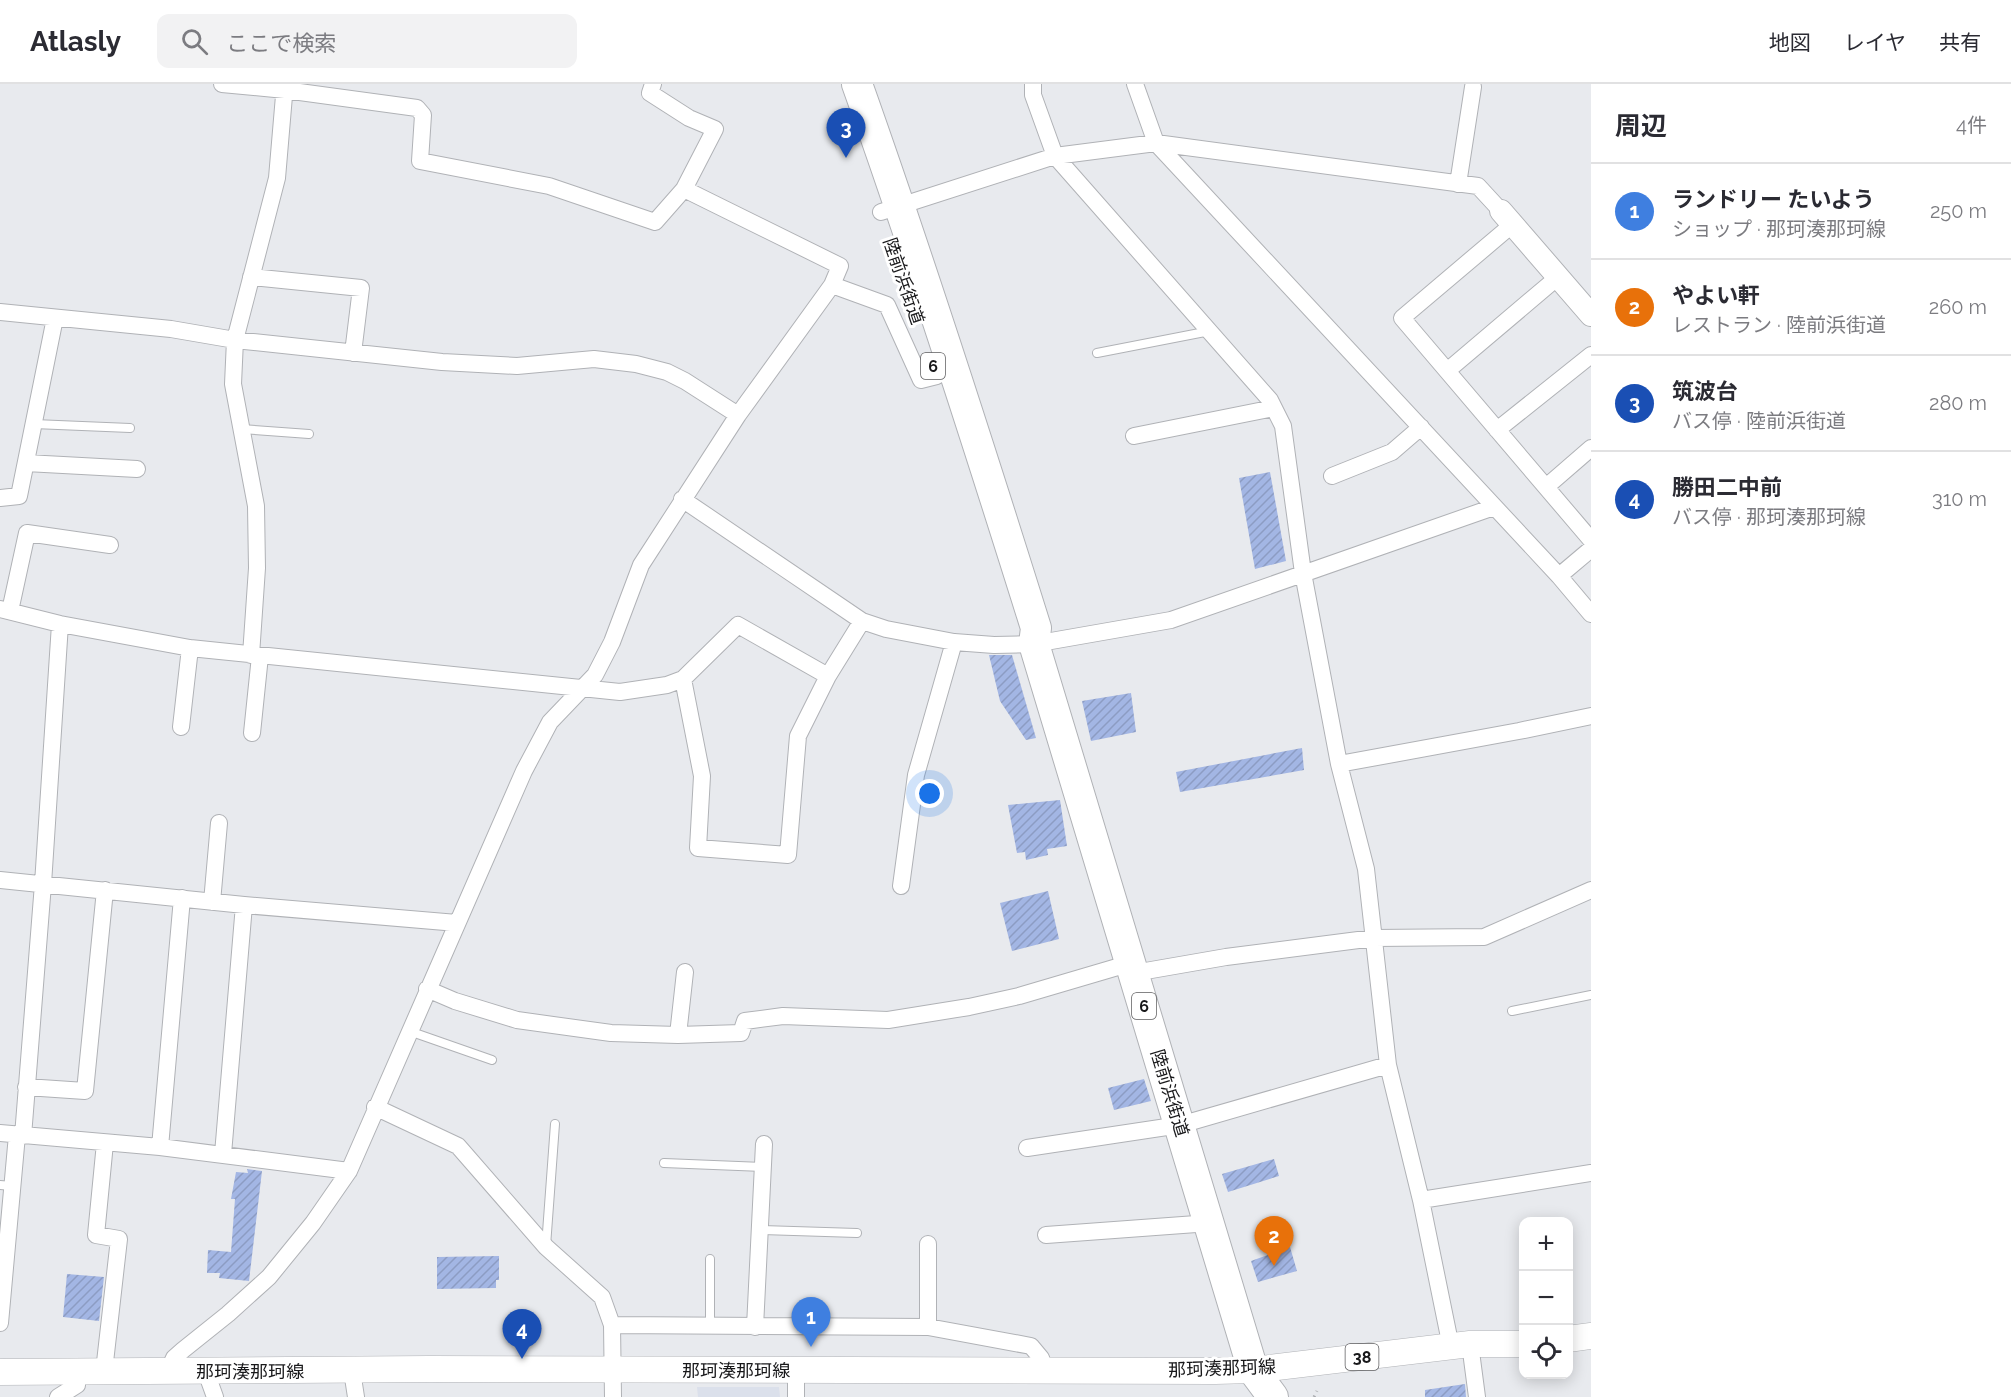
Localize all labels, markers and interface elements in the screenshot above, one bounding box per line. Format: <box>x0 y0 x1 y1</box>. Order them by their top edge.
search box <box>157 14 577 68</box>
text: Atlasly <box>30 25 121 58</box>
icon: search <box>178 25 211 58</box>
text: ここで検索 <box>226 30 336 56</box>
text: 地図 <box>1769 30 1811 55</box>
text: レイヤ <box>1844 30 1906 55</box>
text: 共有 <box>1939 30 1981 55</box>
pin: 3 <box>826 109 866 158</box>
text: 周辺 <box>1615 111 1667 141</box>
text: 4件 <box>1956 113 1987 137</box>
text: ランドリー たいよう <box>1672 186 1875 212</box>
text: 1 <box>1630 199 1639 223</box>
text: 250 m <box>1930 199 1987 223</box>
text: ショップ · 那珂湊那珂線 <box>1672 217 1886 241</box>
street label: 陸前浜街道 <box>879 235 929 327</box>
text: やよい軒 <box>1672 282 1760 308</box>
text: 2 <box>1629 295 1640 319</box>
text: 260 m <box>1929 295 1987 319</box>
text: レストラン · 陸前浜街道 <box>1672 313 1886 337</box>
road number: 6 <box>921 353 945 379</box>
text: 筑波台 <box>1672 378 1738 404</box>
text: 3 <box>1629 391 1640 415</box>
text: 280 m <box>1929 391 1987 415</box>
text: バス停 · 陸前浜街道 <box>1672 409 1846 433</box>
text: 勝田二中前 <box>1672 474 1782 500</box>
text: 4 <box>1629 487 1640 511</box>
text: 310 m <box>1932 487 1987 511</box>
text: バス停 · 那珂湊那珂線 <box>1672 505 1866 529</box>
your location <box>915 779 944 808</box>
road number: 6 <box>1132 993 1156 1019</box>
street label: 陸前浜街道 <box>1147 1047 1193 1139</box>
pin: 2 <box>1254 1216 1294 1266</box>
map controls <box>1519 1217 1573 1379</box>
button: + <box>1519 1217 1573 1271</box>
button: − <box>1519 1271 1573 1325</box>
pin: 1 <box>792 1298 830 1347</box>
pin: 4 <box>502 1310 542 1359</box>
button: locate <box>1519 1325 1573 1379</box>
road number: 38 <box>1346 1344 1378 1370</box>
street label: 那珂湊那珂線 <box>1168 1356 1276 1380</box>
street label: 那珂湊那珂線 <box>682 1360 790 1381</box>
street label: 那珂湊那珂線 <box>196 1361 304 1382</box>

